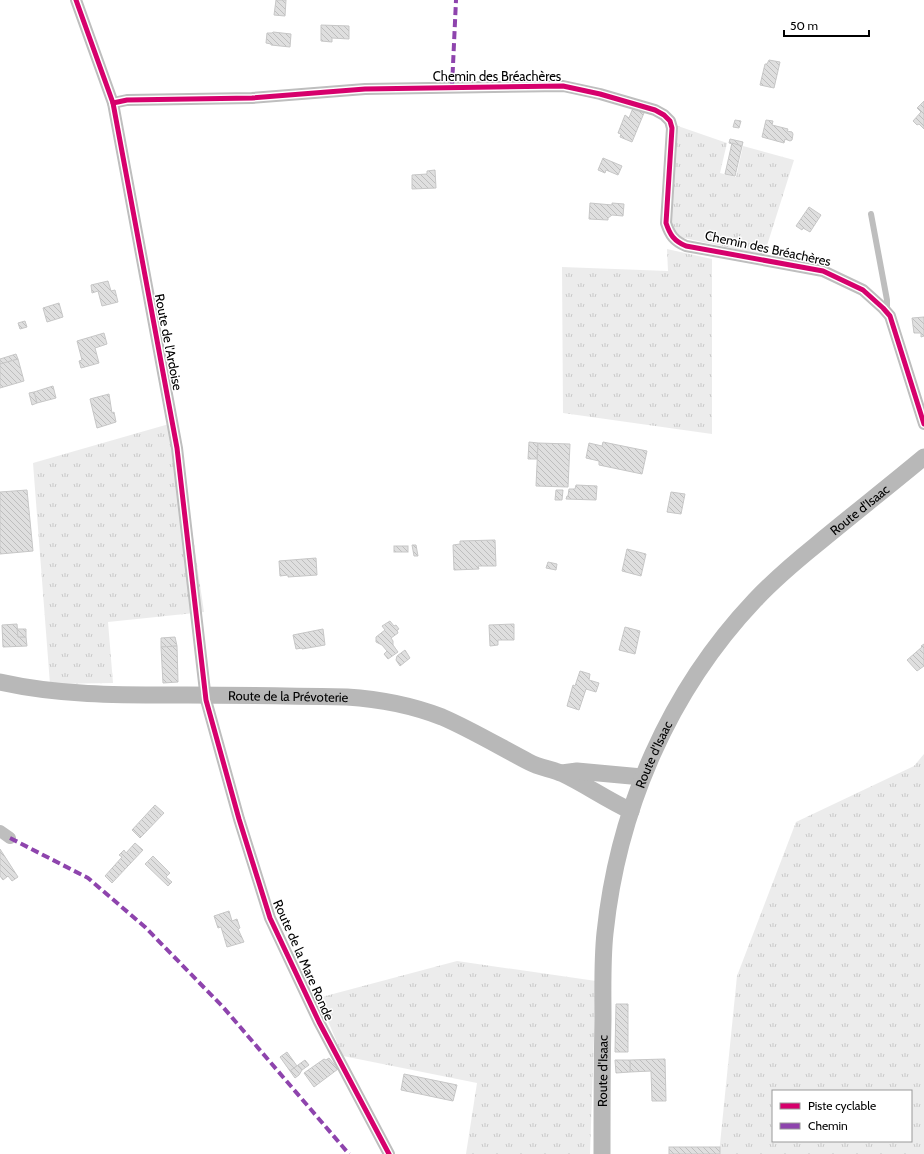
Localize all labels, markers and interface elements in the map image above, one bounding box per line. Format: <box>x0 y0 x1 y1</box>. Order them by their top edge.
scale bar <box>784 12 869 38</box>
text: 50 m <box>790 18 818 33</box>
street label: Chemin des Bréachères <box>433 68 562 84</box>
street label: Chemin des Bréachères <box>704 227 833 269</box>
street label: Route de l'Ardoise <box>152 292 186 392</box>
street label: Route d'Isaac <box>826 481 892 538</box>
street label: Route de la Prévoterie <box>228 687 349 705</box>
street label: Route d'Isaac <box>632 718 675 790</box>
street label: Route de la Mare Ronde <box>270 897 338 1023</box>
street label: Route d'Isaac <box>594 1035 611 1107</box>
legend <box>772 1090 912 1142</box>
text: Piste cyclable <box>808 1098 876 1113</box>
text: Chemin <box>808 1118 848 1133</box>

